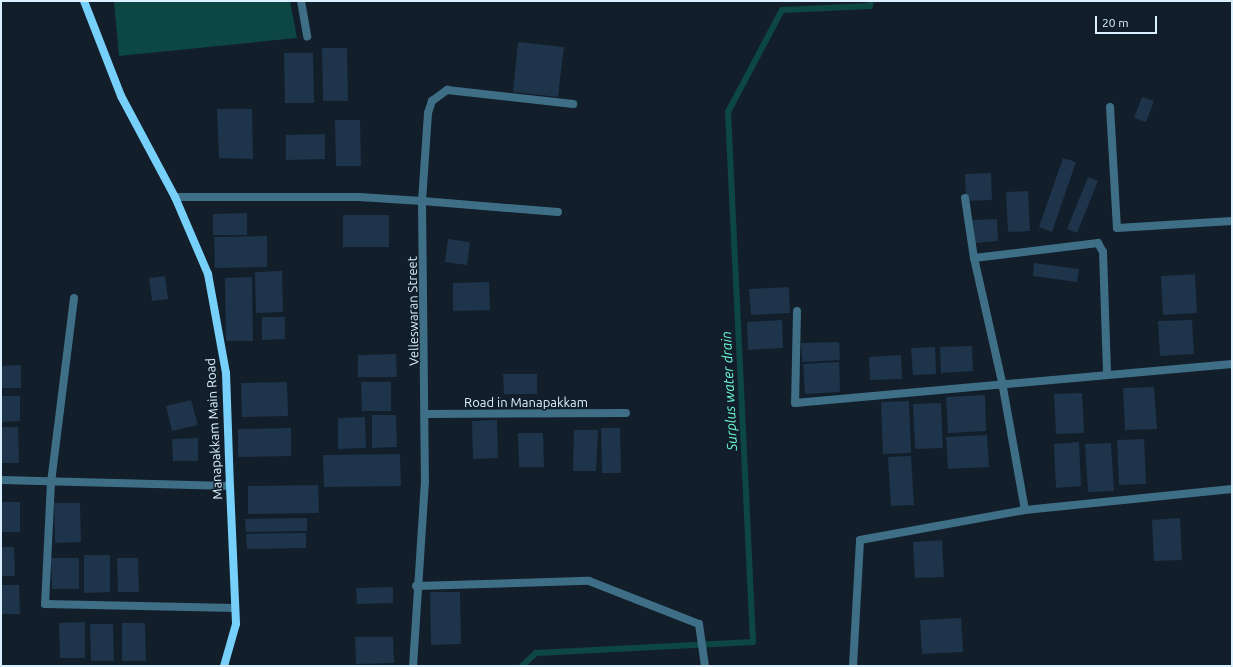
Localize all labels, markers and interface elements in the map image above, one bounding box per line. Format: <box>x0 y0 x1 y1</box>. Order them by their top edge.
scale bar <box>1097 8 1159 34</box>
text: 20 m <box>1102 16 1129 29</box>
street label: Velleswaran Street <box>404 256 422 366</box>
water label: Surplus water drain <box>717 331 741 451</box>
street label: Manapakkam Main Road <box>202 358 226 500</box>
street label: Road in Manapakkam <box>464 394 588 410</box>

